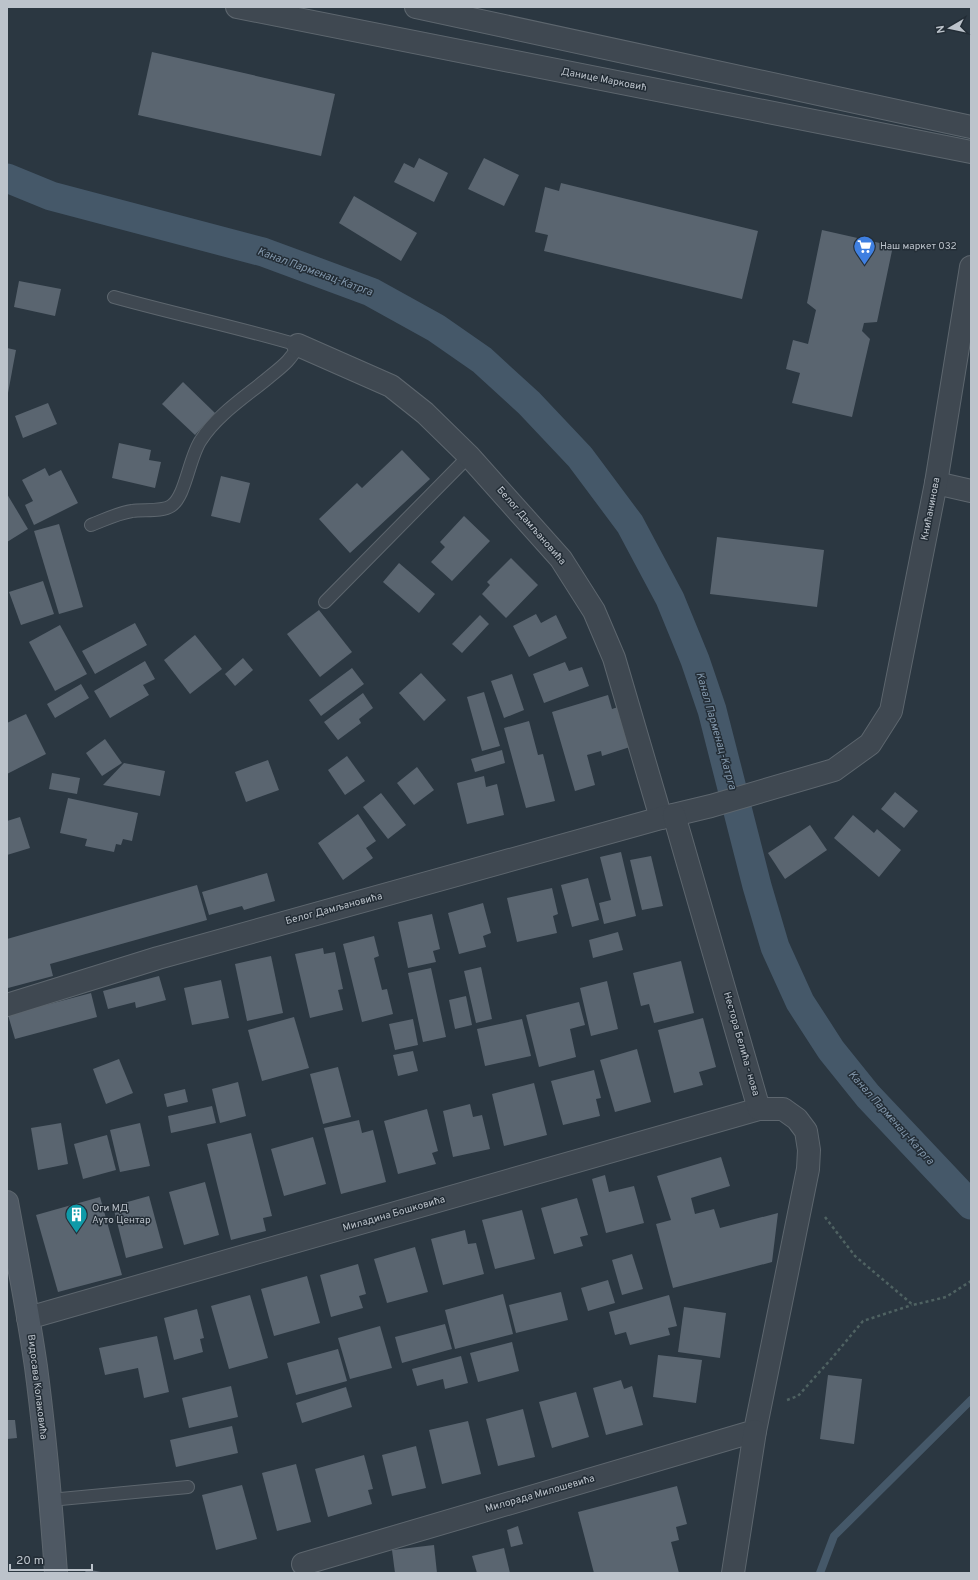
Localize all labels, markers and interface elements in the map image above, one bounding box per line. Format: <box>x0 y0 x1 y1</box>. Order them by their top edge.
north arrow <box>930 8 970 48</box>
text: N <box>934 24 949 34</box>
street label: Данице Марковић <box>560 65 648 95</box>
supermarket icon: Наш маркет 032 <box>852 233 878 266</box>
place label: Наш маркет 032 <box>880 240 957 253</box>
water label: Канал Парменац-Катрга <box>255 245 375 299</box>
street label: Книћанинова <box>919 476 943 542</box>
street label: Белог Дамљановића <box>493 484 569 568</box>
water label: Канал Парменац-Катрга <box>693 671 740 792</box>
street label: Белог Дамљановића <box>284 890 384 928</box>
street label: Нестора Белића - нова <box>720 991 762 1097</box>
water label: Канал Парменац-Катрга <box>845 1068 937 1168</box>
street label: Миладина Бошковића <box>341 1193 447 1235</box>
building icon: Оги МД Ауто Центар <box>63 1201 89 1234</box>
place label: Оги МД Ауто Центар <box>92 1202 151 1227</box>
street label: Видосава Колаковића <box>24 1334 50 1440</box>
street label: Милорада Милошевића <box>484 1472 596 1516</box>
scale bar <box>10 1546 92 1572</box>
text: 20 m <box>16 1553 44 1569</box>

